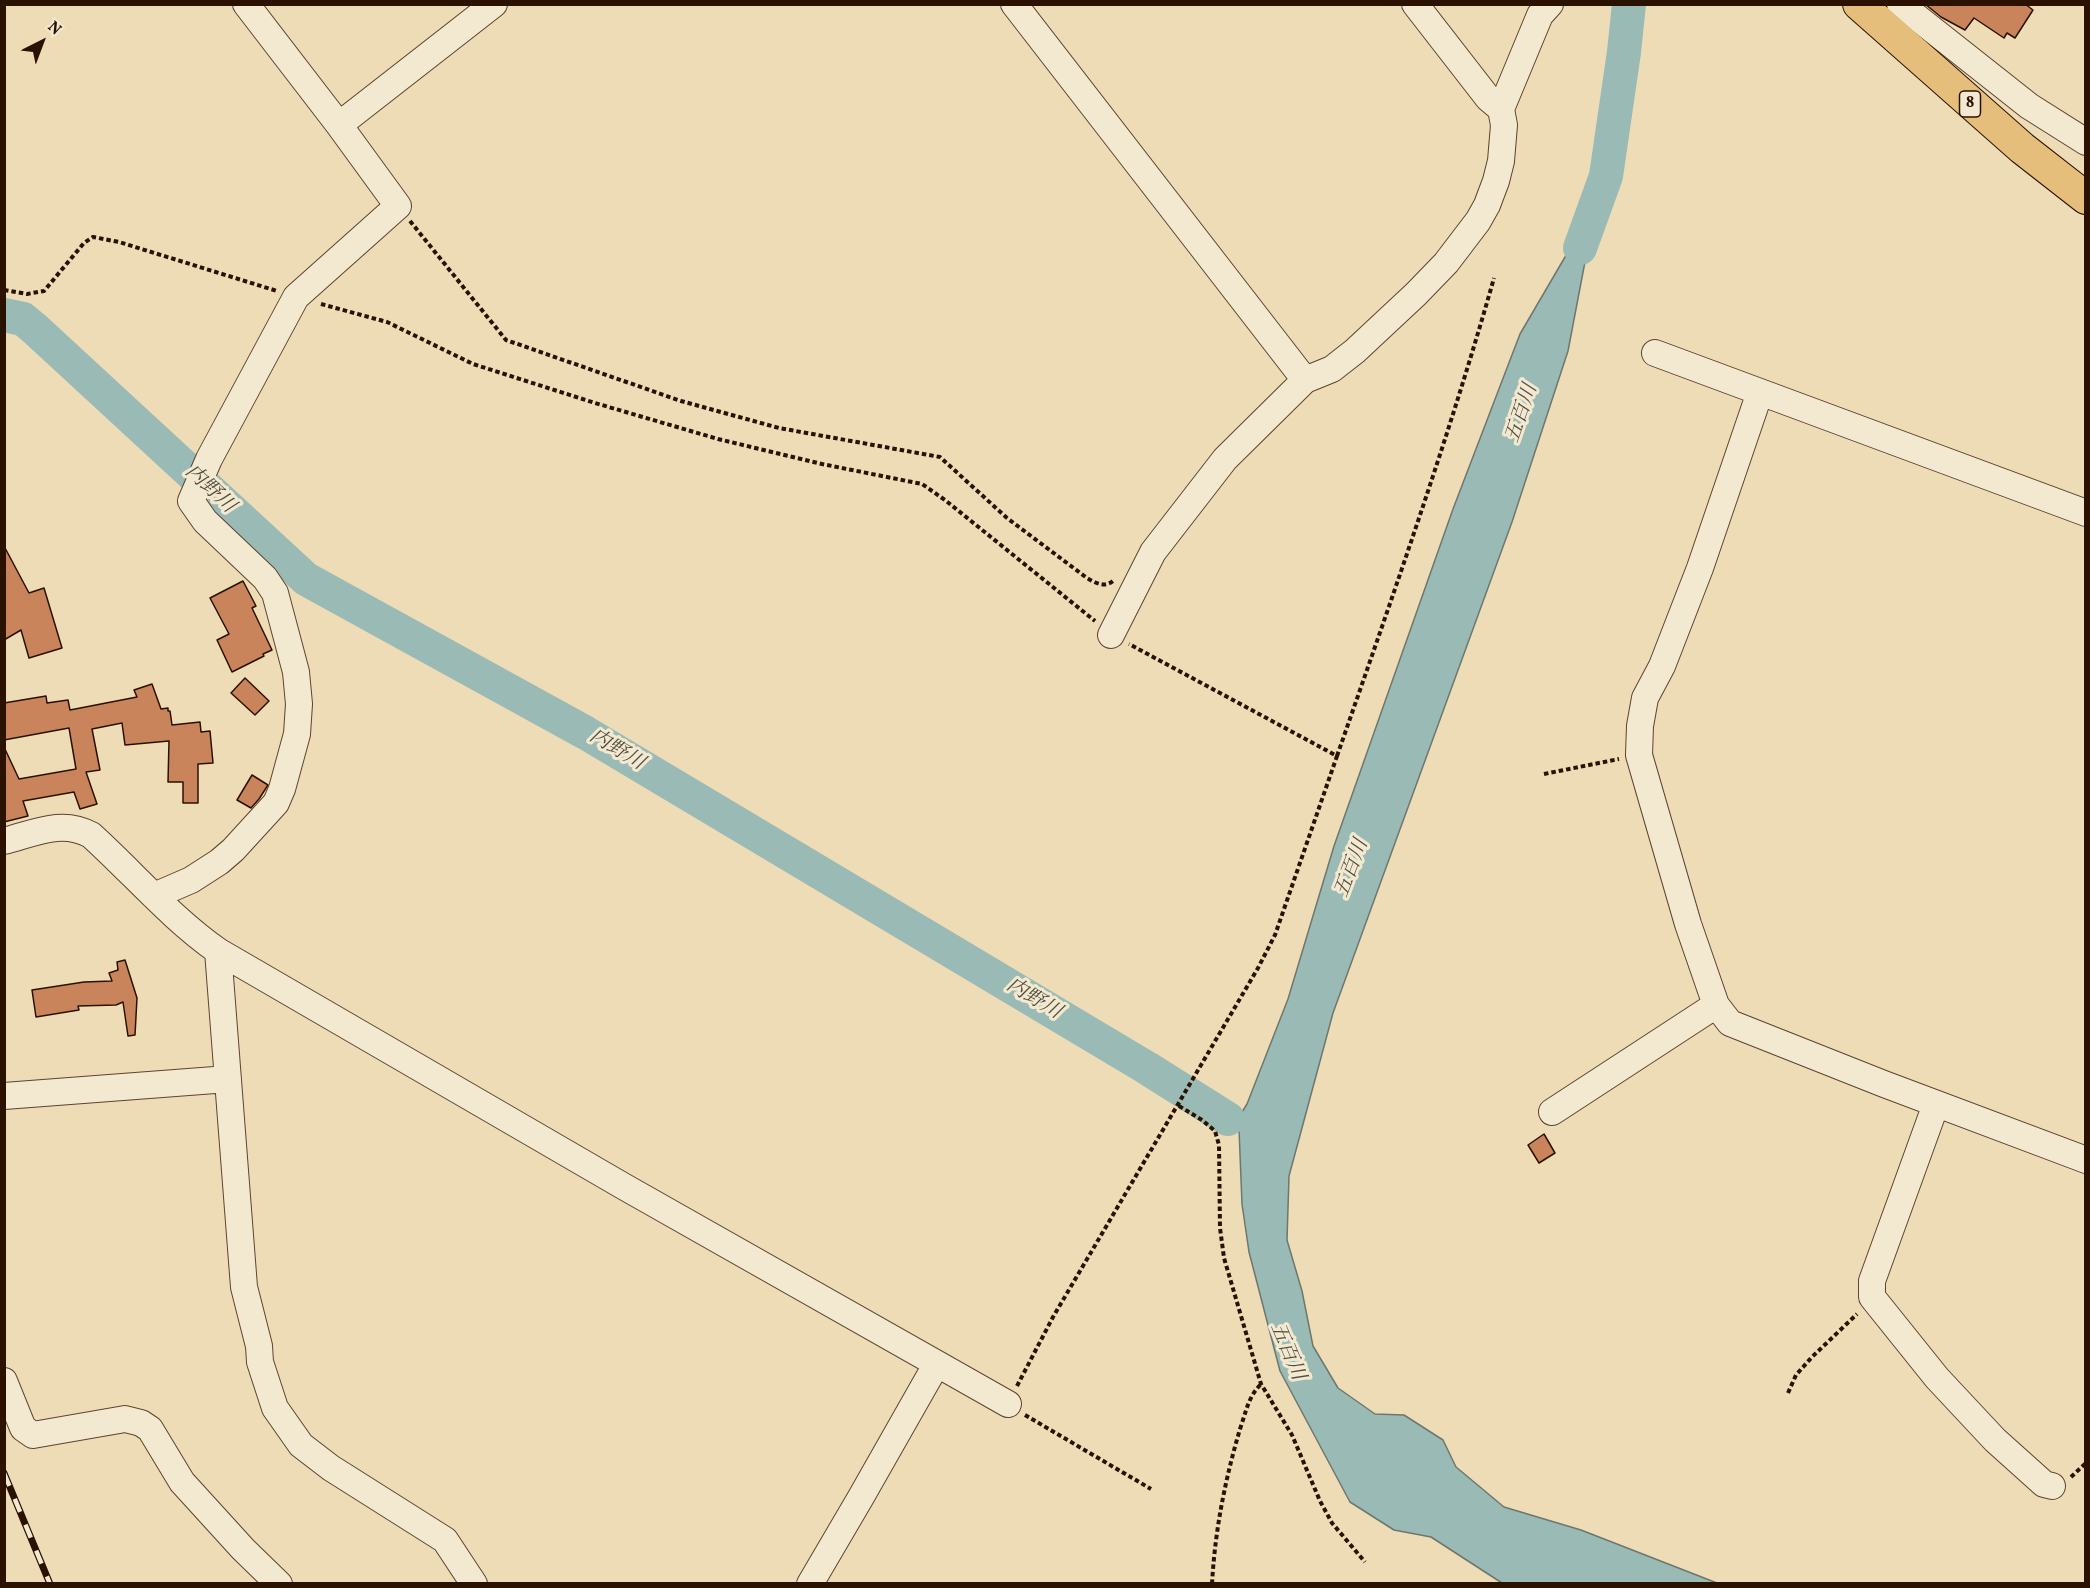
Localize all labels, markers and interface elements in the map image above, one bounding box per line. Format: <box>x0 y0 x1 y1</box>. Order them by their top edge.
north arrow <box>12 12 72 72</box>
text: N <box>42 17 66 41</box>
road number: 8 <box>1960 91 1980 117</box>
water label: 五百川 <box>1502 382 1544 446</box>
water label: 内野川 <box>179 461 239 519</box>
water label: 内野川 <box>584 725 648 777</box>
water label: 五百川 <box>1331 837 1375 901</box>
water label: 内野川 <box>1001 974 1065 1026</box>
water label: 五百川 <box>1263 1320 1309 1384</box>

